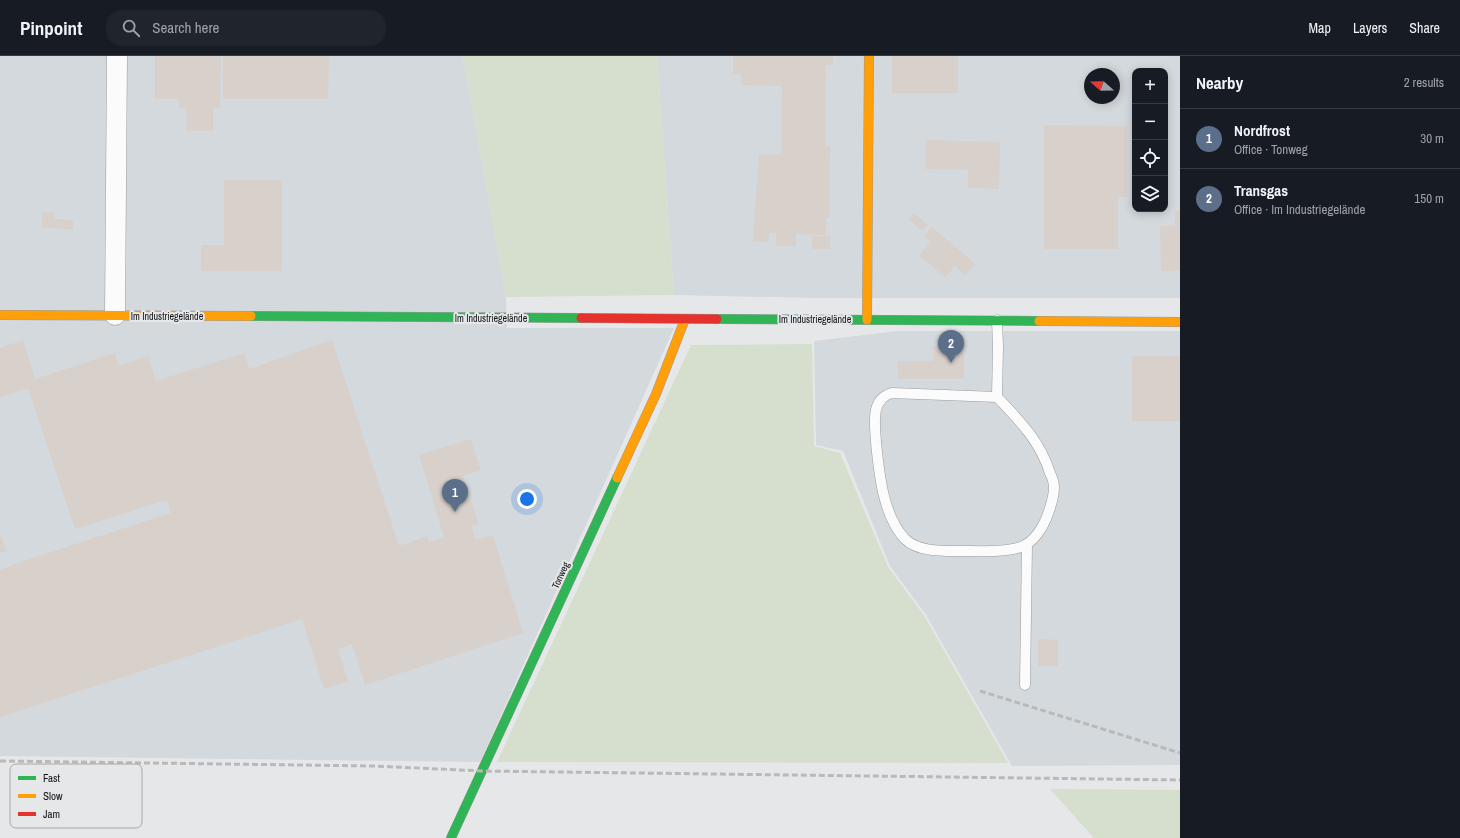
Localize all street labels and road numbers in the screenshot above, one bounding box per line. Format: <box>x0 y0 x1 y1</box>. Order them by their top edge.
street label: Im Industriegelände <box>131 310 204 323</box>
street label: Im Industriegelände <box>455 312 528 325</box>
street label: Im Industriegelände <box>779 313 852 326</box>
street label: Tonweg <box>549 559 573 591</box>

